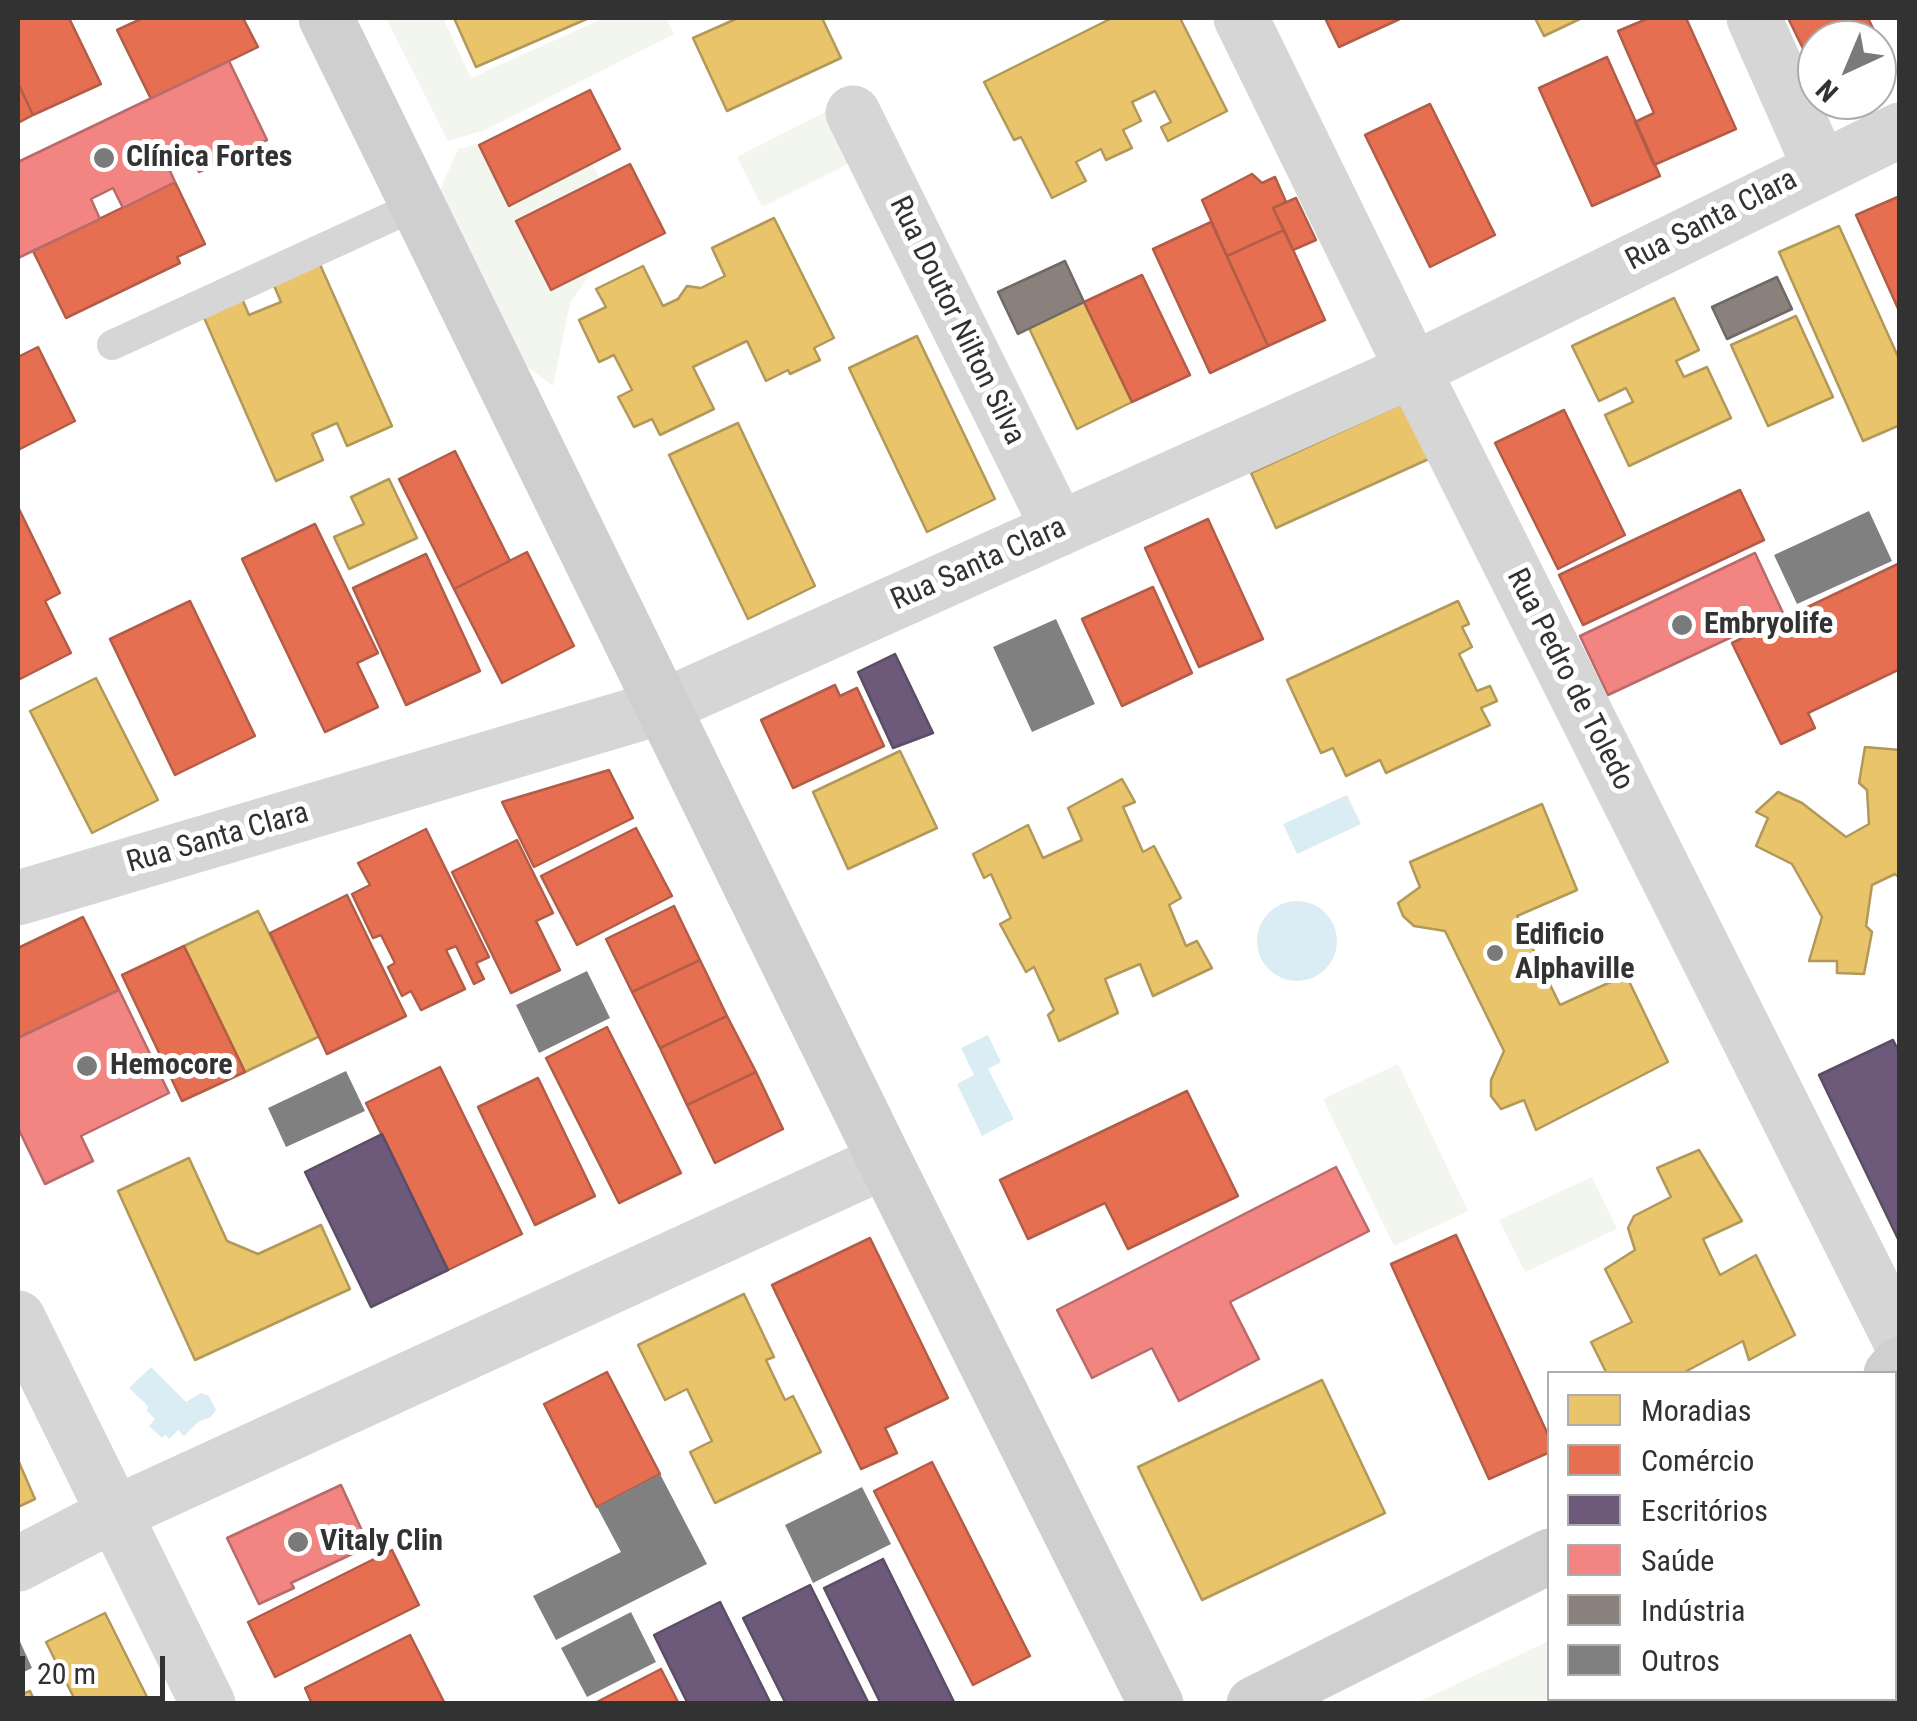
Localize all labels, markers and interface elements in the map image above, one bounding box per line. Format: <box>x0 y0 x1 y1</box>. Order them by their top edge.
north arrow <box>1797 20 1897 120</box>
text: N <box>1810 73 1845 108</box>
place label: Clínica Fortes <box>126 140 292 176</box>
marker: Clínica Fortes <box>91 145 117 171</box>
street label: Rua Santa Clara <box>1620 162 1804 280</box>
street label: Rua Doutor Nilton Silva <box>880 191 1032 451</box>
street label: Rua Santa Clara <box>886 510 1072 620</box>
street label: Rua Pedro de Toledo <box>1498 563 1640 797</box>
place label: Embryolife <box>1704 607 1833 643</box>
marker: Embryolife <box>1669 612 1695 638</box>
street label: Rua Santa Clara <box>123 796 313 882</box>
place label: Edificio Alphaville <box>1515 918 1635 988</box>
marker: Edificio Alphaville <box>1484 942 1506 964</box>
place label: Hemocore <box>110 1048 233 1084</box>
marker: Hemocore <box>74 1053 100 1079</box>
legend <box>1547 1371 1897 1701</box>
text: Moradias <box>1641 1393 1751 1428</box>
text: Comércio <box>1641 1443 1754 1478</box>
text: Escritórios <box>1641 1493 1768 1528</box>
place label: Vitaly Clin <box>320 1524 443 1560</box>
marker: Vitaly Clin <box>285 1529 311 1555</box>
text: Saúde <box>1641 1543 1714 1578</box>
text: Indústria <box>1641 1593 1745 1628</box>
scale bar <box>25 1636 170 1698</box>
text: Outros <box>1641 1643 1720 1678</box>
text: 20 m <box>37 1656 96 1691</box>

